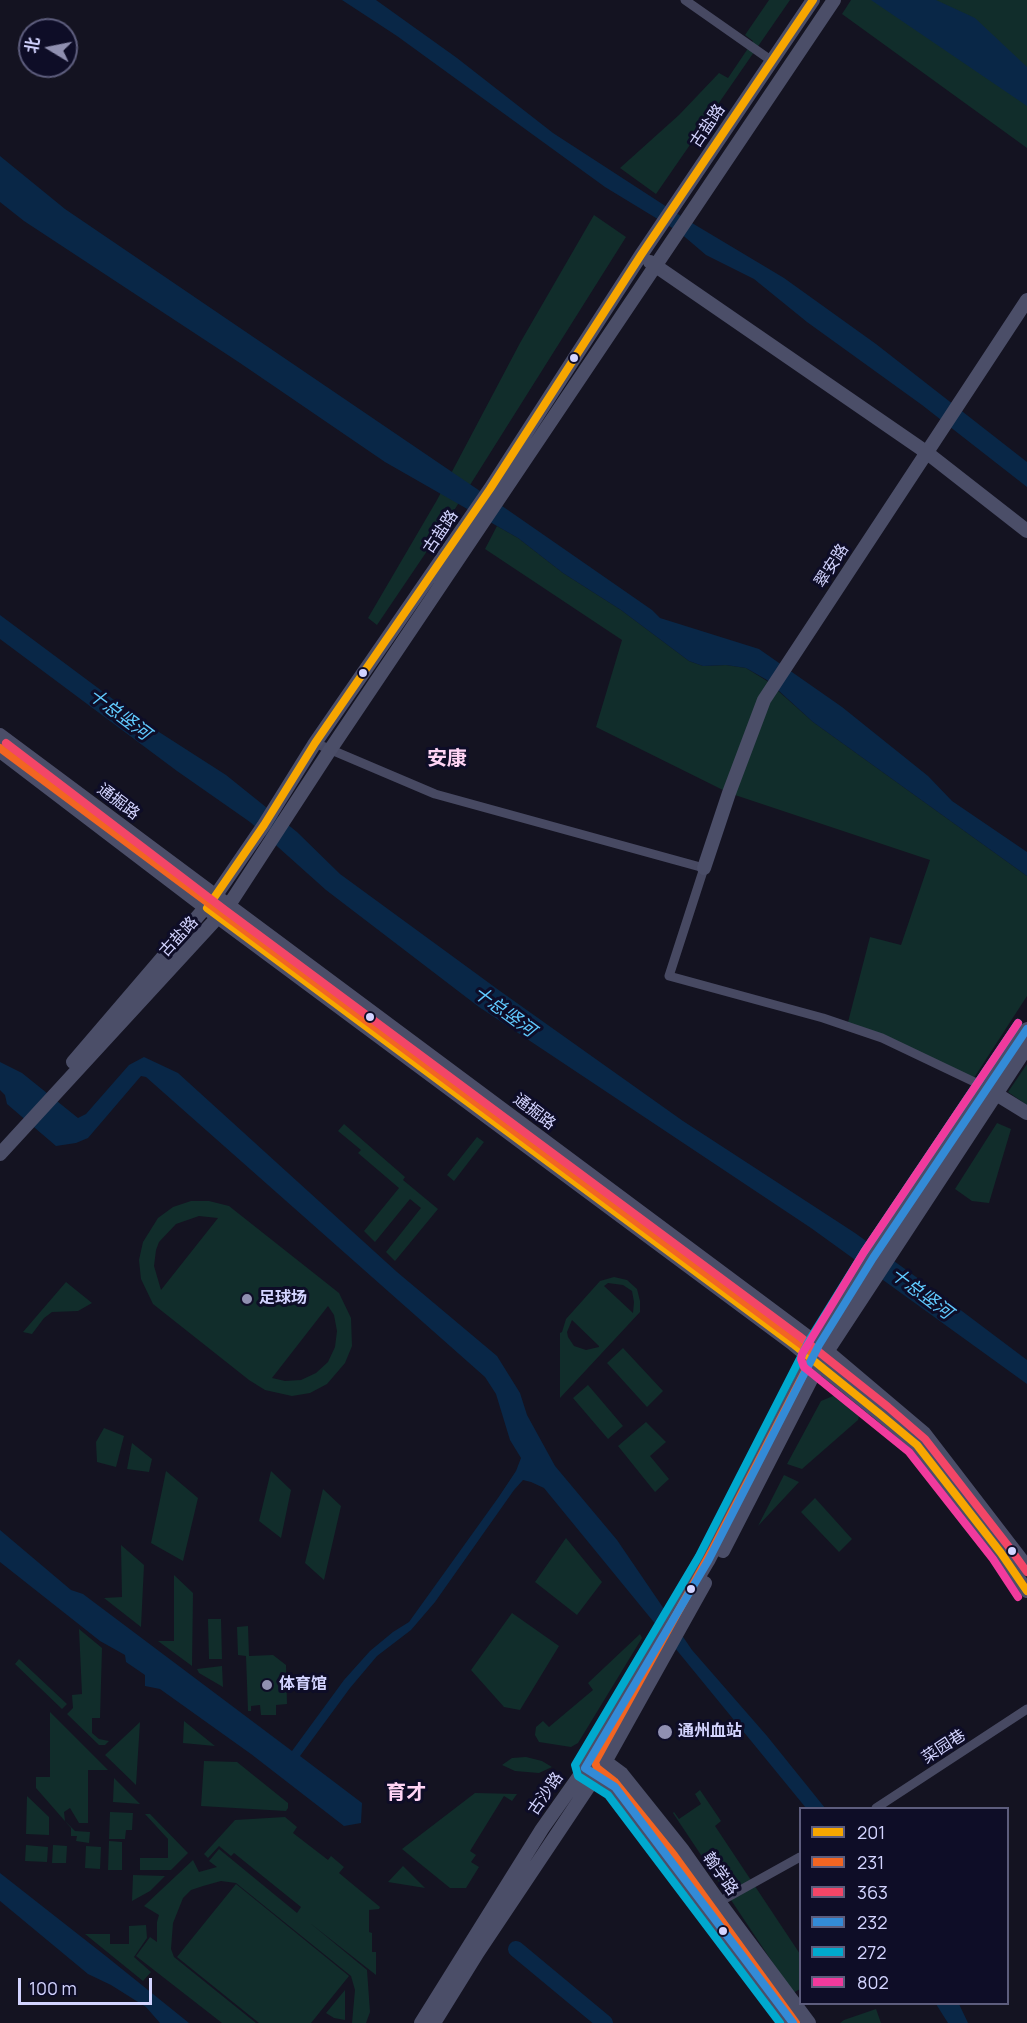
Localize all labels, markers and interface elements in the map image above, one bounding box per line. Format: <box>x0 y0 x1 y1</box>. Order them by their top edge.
north arrow <box>18 18 78 78</box>
text: 北 <box>20 35 44 55</box>
street label: 古盐路 <box>687 101 729 151</box>
unlabelled marker <box>568 352 580 364</box>
street label: 古盐路 <box>420 507 462 557</box>
street label: 翠安路 <box>811 541 853 591</box>
unlabelled marker <box>357 667 369 679</box>
water label: 十总竖河 <box>84 685 154 745</box>
district label: 安康 <box>427 747 467 771</box>
street label: 通掘路 <box>93 780 143 824</box>
street label: 古盐路 <box>156 913 202 961</box>
water label: 十总竖河 <box>469 982 539 1042</box>
unlabelled marker <box>364 1011 376 1023</box>
street label: 通掘路 <box>509 1090 559 1134</box>
water label: 十总竖河 <box>886 1264 956 1324</box>
place label: 足球场 <box>259 1289 307 1309</box>
marker: 足球场 <box>240 1292 254 1306</box>
unlabelled marker <box>1006 1545 1018 1557</box>
unlabelled marker <box>685 1583 697 1595</box>
place label: 体育馆 <box>279 1675 327 1695</box>
marker: 体育馆 <box>260 1678 274 1692</box>
place label: 通州血站 <box>678 1722 742 1742</box>
marker: 通州血站 <box>656 1723 674 1741</box>
street label: 菜园巷 <box>919 1726 969 1768</box>
street label: 古沙路 <box>524 1769 568 1819</box>
district label: 育才 <box>386 1781 426 1805</box>
legend <box>799 1807 1009 2005</box>
text: 201 <box>857 1820 885 1844</box>
street label: 翰学路 <box>698 1849 742 1899</box>
text: 231 <box>857 1850 884 1874</box>
text: 363 <box>857 1880 888 1904</box>
text: 232 <box>857 1910 887 1934</box>
unlabelled marker <box>717 1925 729 1937</box>
text: 272 <box>857 1940 887 1964</box>
scale bar <box>21 1966 154 2004</box>
text: 802 <box>857 1970 889 1994</box>
text: 100 m <box>29 1976 77 2000</box>

